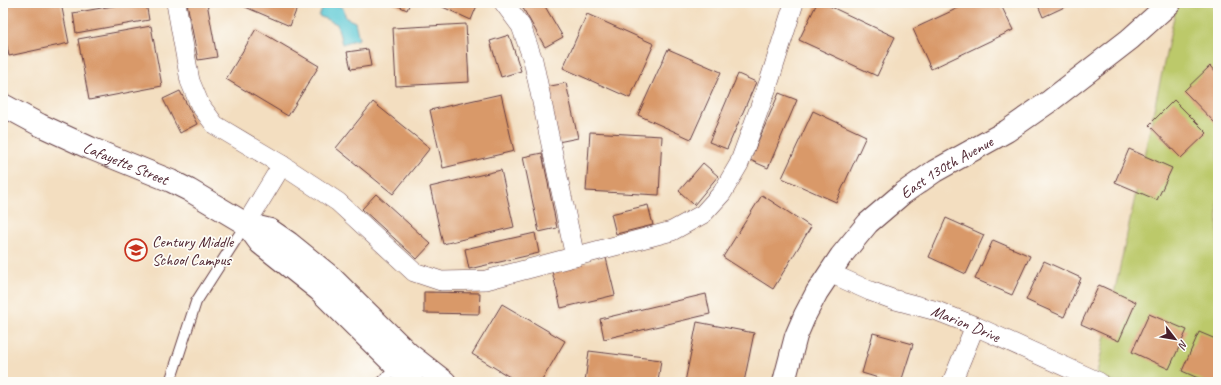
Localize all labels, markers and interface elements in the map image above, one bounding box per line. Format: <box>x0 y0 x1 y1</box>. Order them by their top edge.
street label: East 130th Avenue <box>896 131 998 203</box>
street label: Lafayette Street <box>80 137 173 190</box>
place label: Century Middle School Campus <box>152 232 235 270</box>
school or university icon: Century Middle School Campus <box>123 237 149 263</box>
street label: Marion Drive <box>928 301 1005 348</box>
north arrow <box>1155 319 1195 359</box>
text: N <box>1175 338 1191 353</box>

